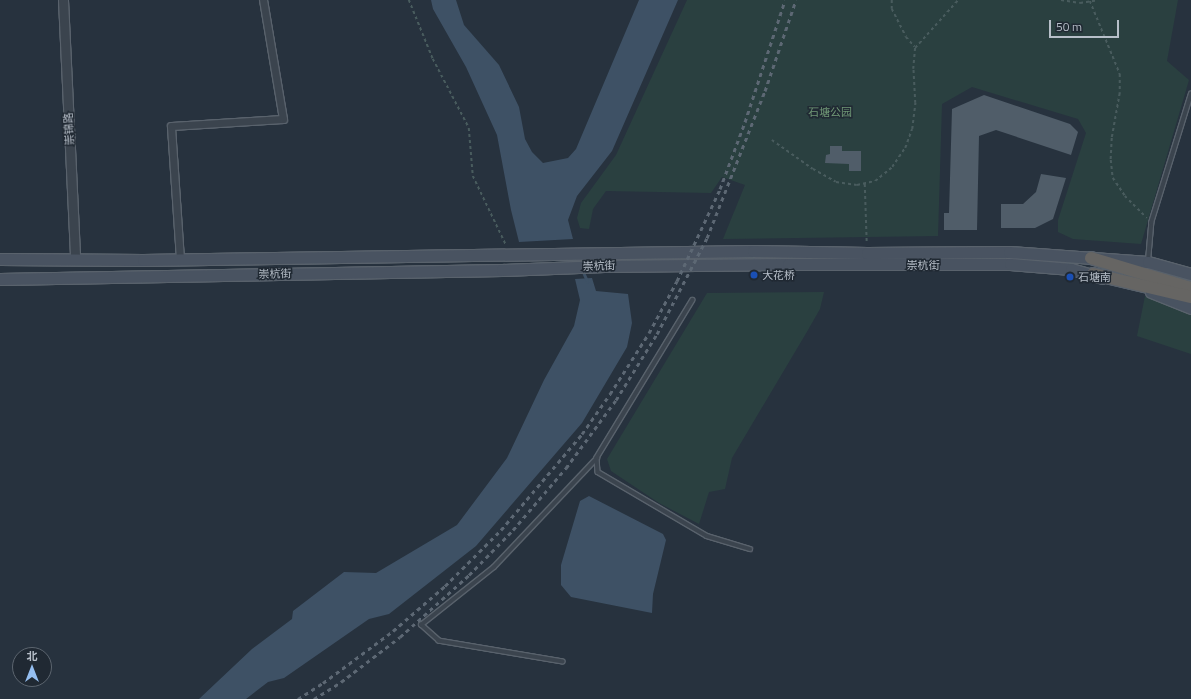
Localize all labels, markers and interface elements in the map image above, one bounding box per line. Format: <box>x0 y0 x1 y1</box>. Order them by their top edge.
scale bar <box>1051 12 1121 38</box>
text: 50 m <box>1056 17 1082 36</box>
park label: 石塘公园 <box>808 105 852 119</box>
street label: 崇锦路 <box>62 112 76 146</box>
street label: 崇杭街 <box>907 258 939 272</box>
street label: 崇杭街 <box>582 259 616 273</box>
street label: 崇杭街 <box>258 267 292 281</box>
place label: 大花桥 <box>762 268 795 282</box>
marker: 大花桥 <box>749 270 759 280</box>
place label: 石塘南 <box>1078 270 1111 284</box>
marker: 石塘南 <box>1065 272 1075 282</box>
north arrow <box>12 647 52 687</box>
text: 北 <box>27 648 38 664</box>

